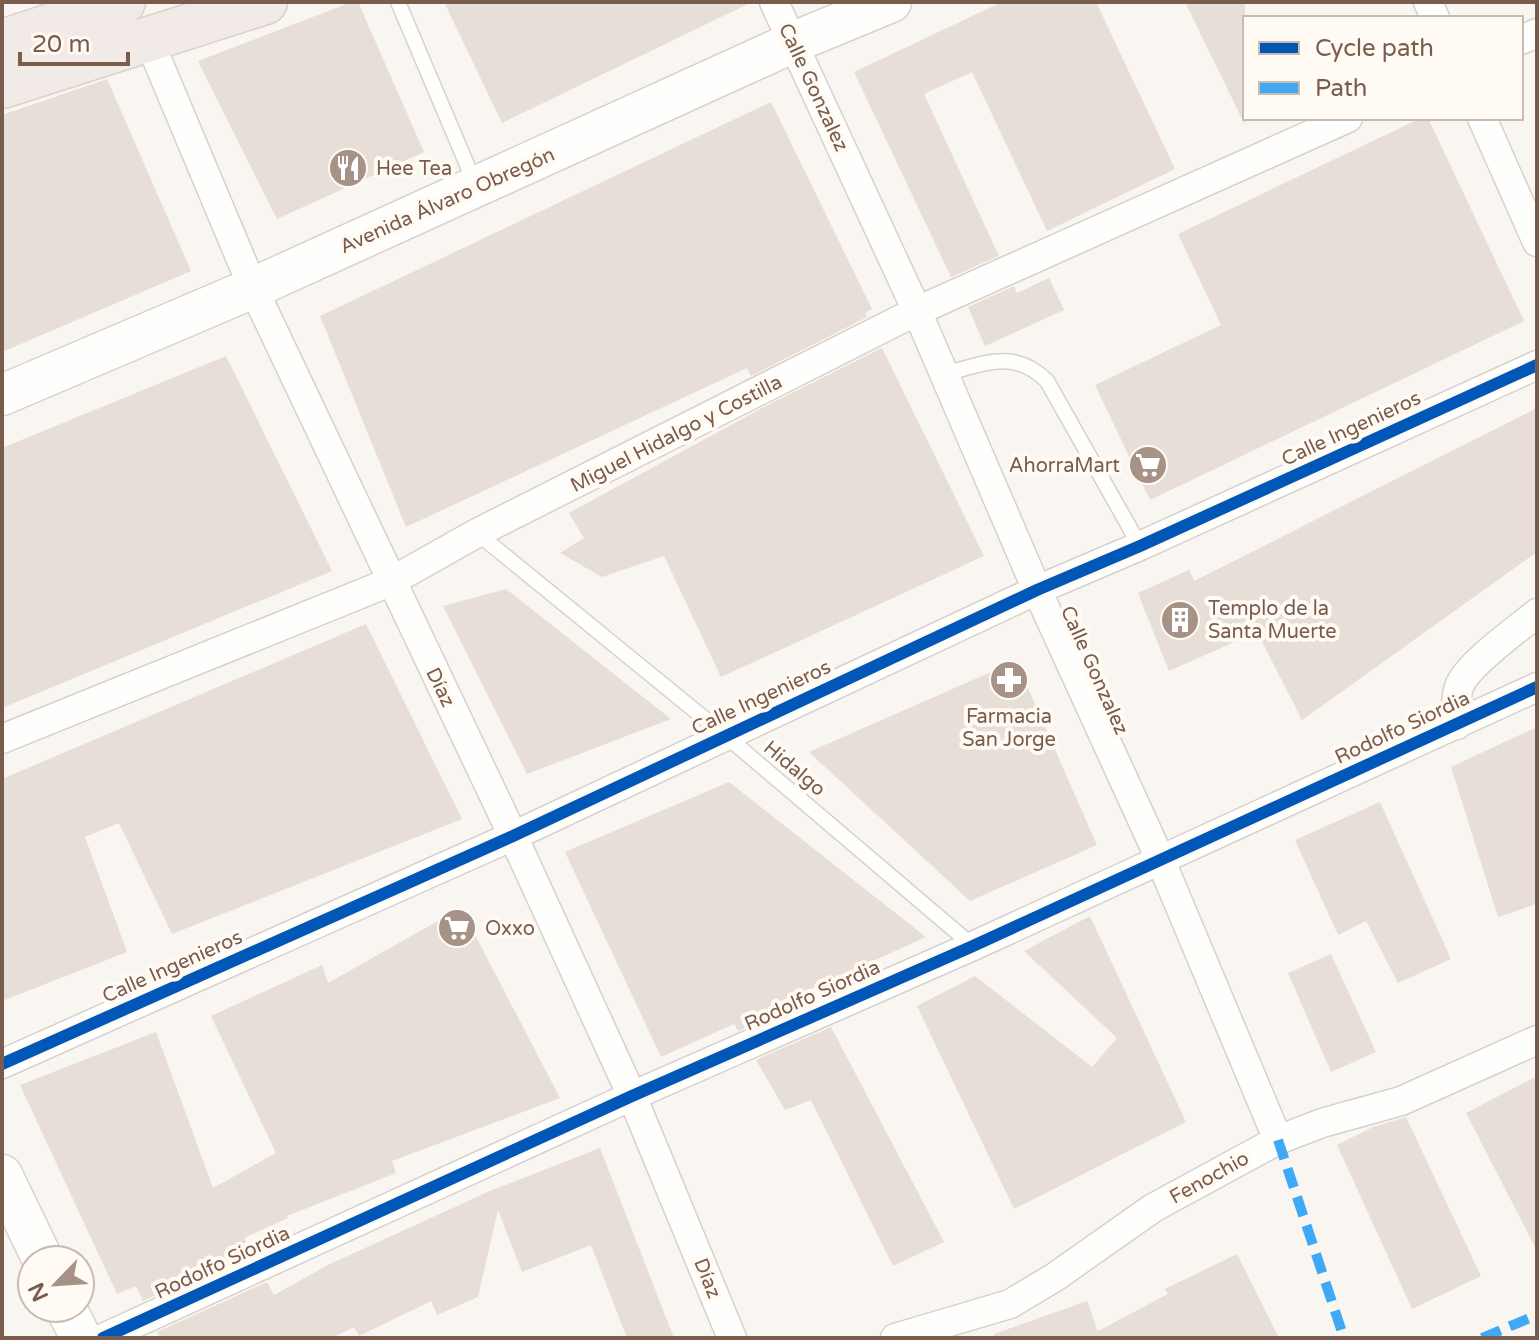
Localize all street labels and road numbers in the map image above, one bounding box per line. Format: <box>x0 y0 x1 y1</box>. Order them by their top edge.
street label: Calle Gonzalez <box>773 20 853 155</box>
street label: Avenida Álvaro Obregón <box>336 142 559 259</box>
street label: Miguel Hidalgo y Costilla <box>567 370 786 498</box>
street label: Calle Ingenieros <box>1278 386 1425 472</box>
street label: Calle Gonzalez <box>1055 602 1133 739</box>
street label: Calle Ingenieros <box>688 655 835 741</box>
street label: Díaz <box>420 664 460 711</box>
street label: Rodolfo Siordia <box>1331 686 1474 770</box>
street label: Hidalgo <box>758 736 830 802</box>
street label: Calle Ingenieros <box>99 925 246 1009</box>
street label: Rodolfo Siordia <box>741 955 884 1037</box>
street label: Fenochio <box>1166 1146 1253 1209</box>
street label: Rodolfo Siordia <box>151 1221 294 1305</box>
street label: Díaz <box>688 1255 726 1302</box>

